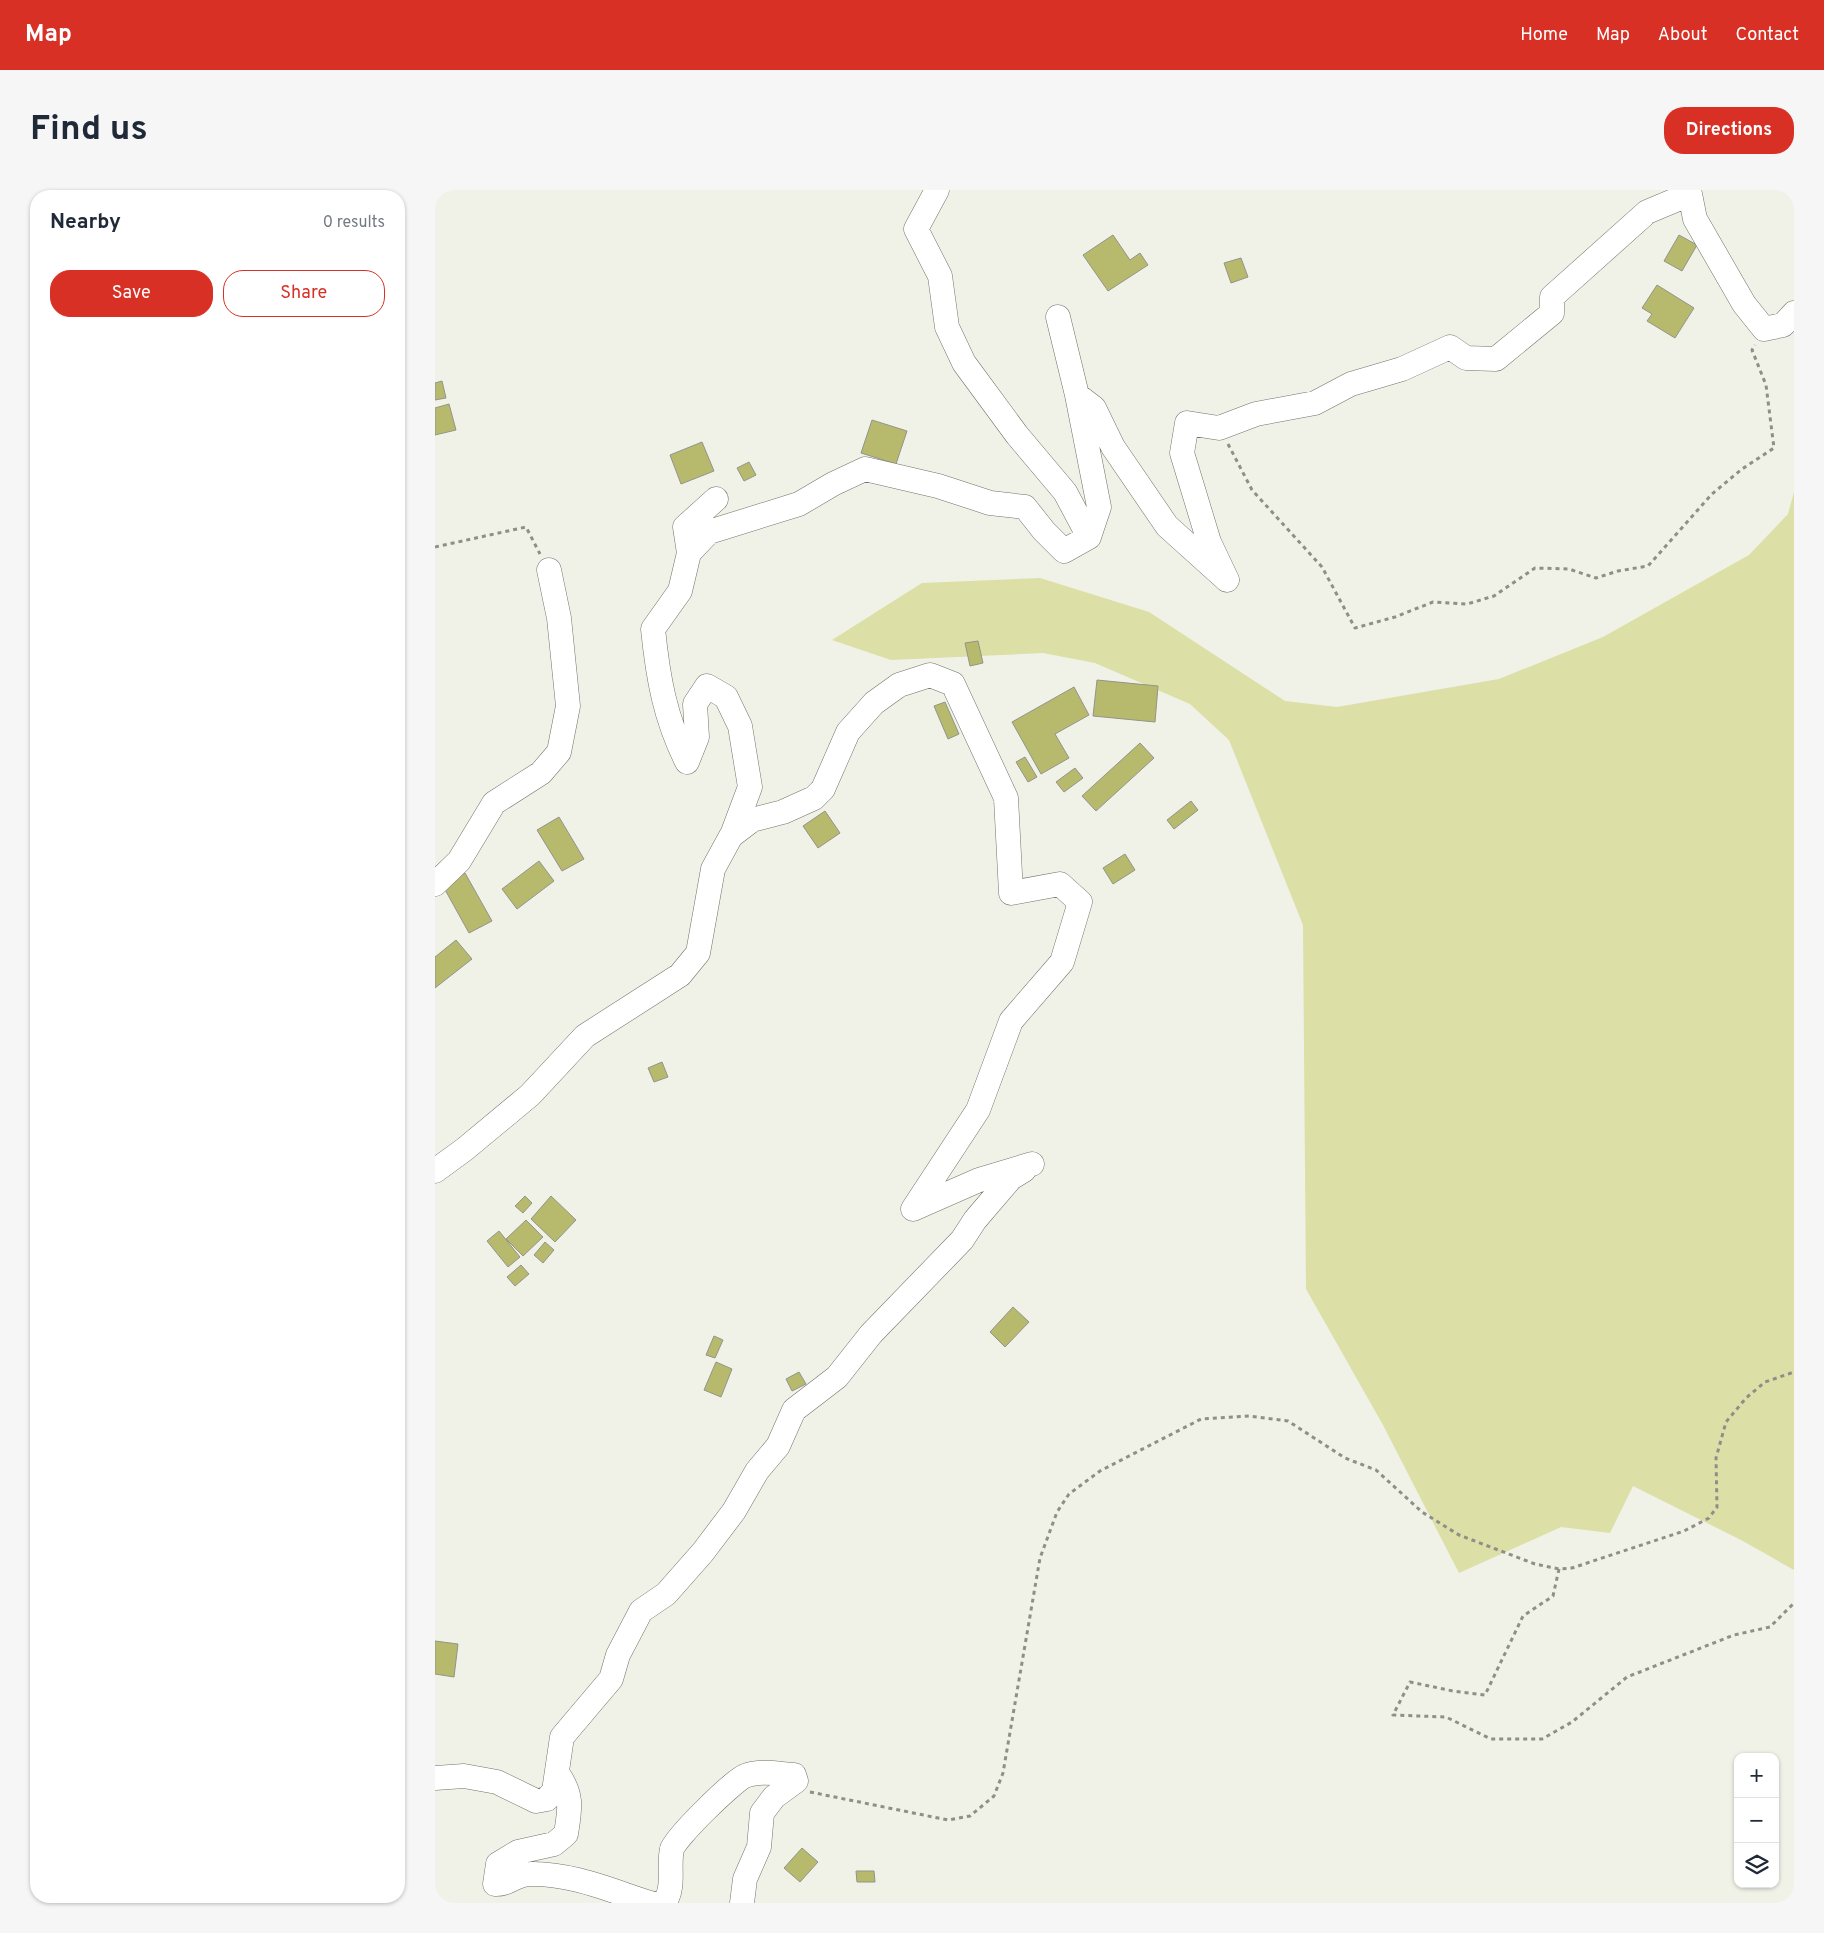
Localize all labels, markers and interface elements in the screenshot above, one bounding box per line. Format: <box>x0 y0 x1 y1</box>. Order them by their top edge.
text: Map <box>25 20 72 50</box>
text: Home <box>1520 24 1568 47</box>
text: Map <box>1596 24 1630 47</box>
text: About <box>1658 24 1707 47</box>
text: Contact <box>1735 24 1799 47</box>
button: Directions <box>1664 107 1794 154</box>
text: Find us <box>30 108 148 152</box>
text: Nearby <box>50 209 121 236</box>
text: 0 results <box>323 213 385 233</box>
button: Save <box>50 270 213 317</box>
button: Share <box>223 270 385 317</box>
map controls <box>1734 1753 1779 1888</box>
button: + <box>1734 1753 1779 1798</box>
button: − <box>1734 1798 1779 1843</box>
button: layers <box>1734 1843 1779 1888</box>

